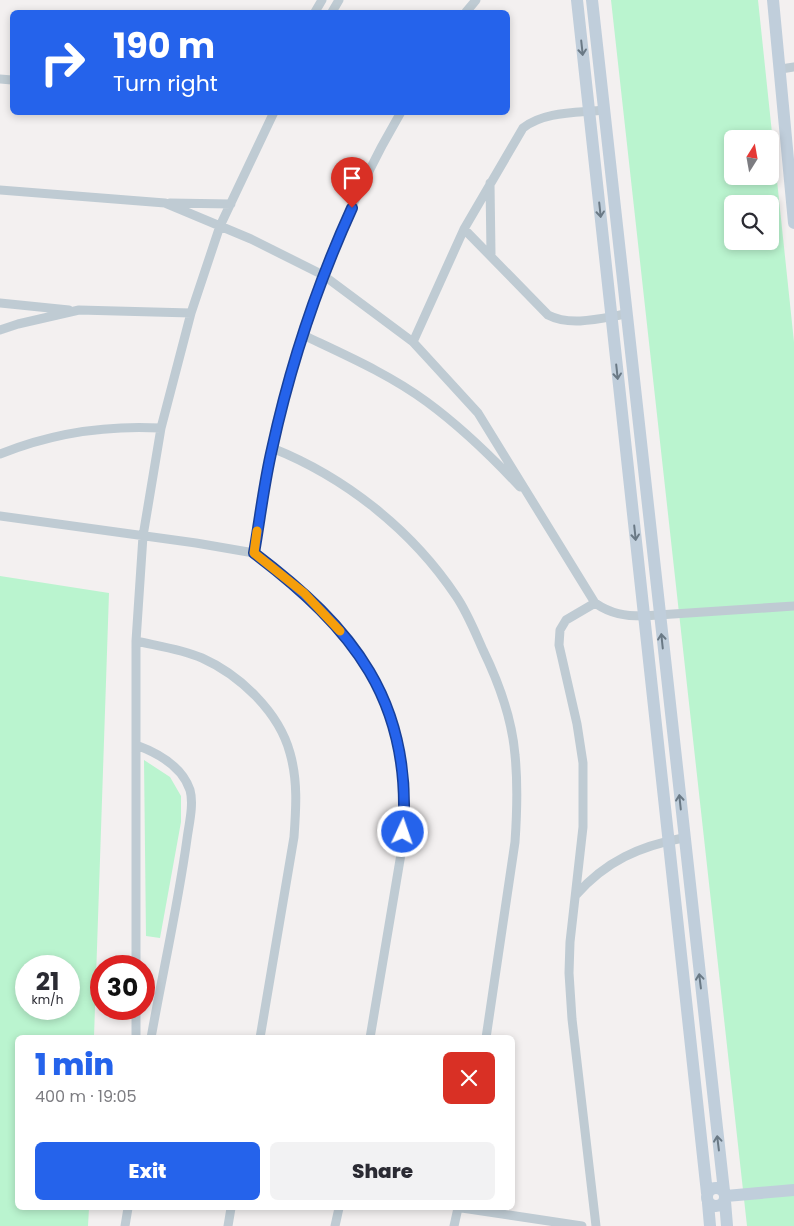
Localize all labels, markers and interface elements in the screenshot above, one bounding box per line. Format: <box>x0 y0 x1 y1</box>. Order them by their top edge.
text: 190 m <box>113 21 215 70</box>
icon: right <box>30 30 95 95</box>
one-way arrow <box>577 40 587 56</box>
text: Turn right <box>113 68 218 99</box>
north arrow <box>724 130 779 185</box>
map controls <box>724 130 779 250</box>
pin <box>331 157 373 208</box>
icon: arrive <box>338 164 366 192</box>
button: search <box>724 195 779 250</box>
one-way arrow <box>595 202 605 218</box>
one-way arrow <box>612 363 622 379</box>
one-way arrow <box>630 525 639 541</box>
one-way arrow <box>657 633 667 649</box>
one-way arrow <box>675 795 684 811</box>
position arrow <box>376 805 428 857</box>
speed limit sign: 30 <box>90 955 155 1020</box>
text: 21 <box>36 964 59 999</box>
one-way arrow <box>695 973 705 989</box>
text: km/h <box>32 991 63 1008</box>
text: 1 min <box>35 1043 114 1086</box>
button: close <box>443 1052 495 1104</box>
text: 400 m · 19:05 <box>35 1085 137 1108</box>
one-way arrow <box>713 1135 723 1151</box>
button: Exit <box>35 1142 260 1200</box>
button: Share <box>270 1142 495 1200</box>

